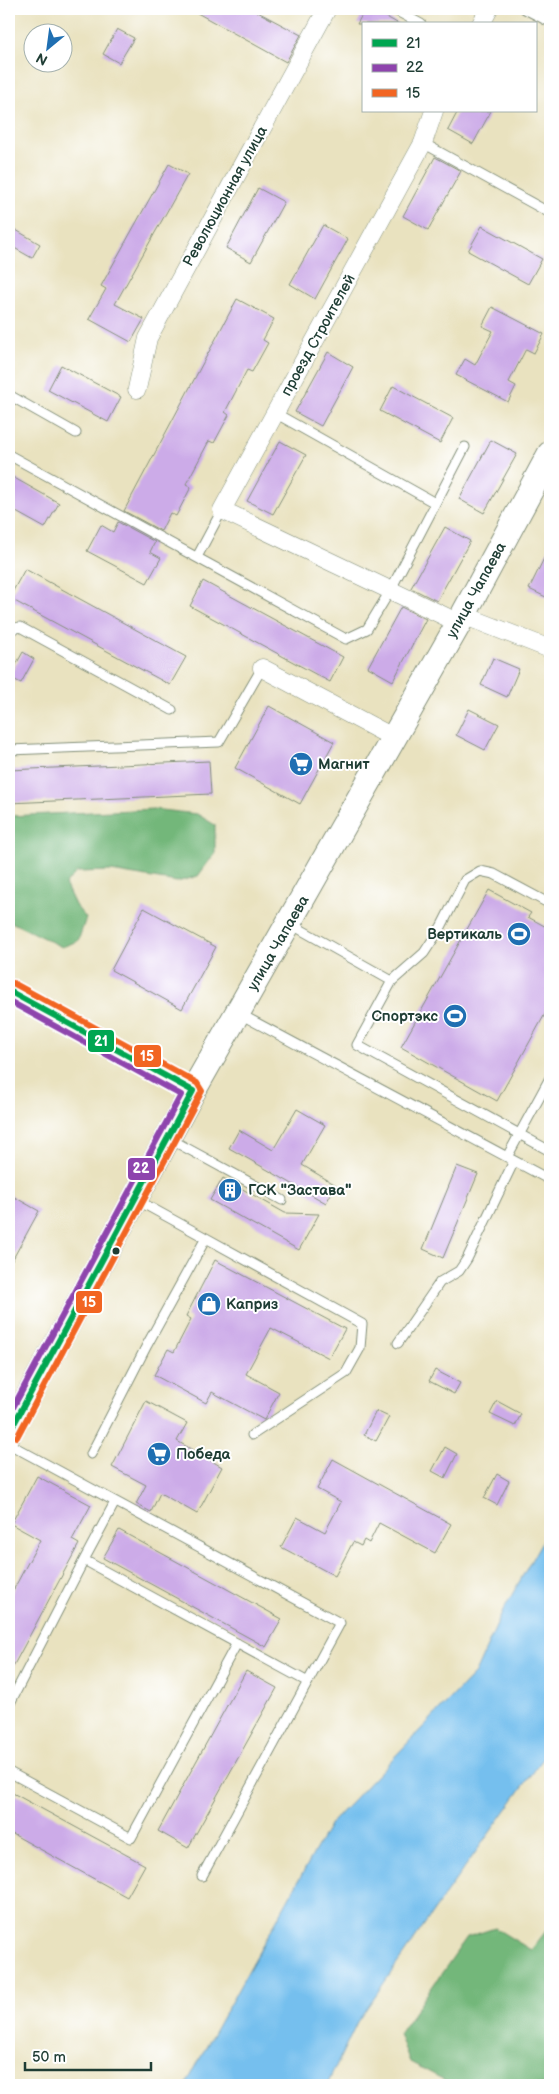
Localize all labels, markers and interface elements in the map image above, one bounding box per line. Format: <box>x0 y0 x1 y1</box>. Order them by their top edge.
north arrow <box>22 22 72 72</box>
legend <box>362 22 536 112</box>
text: 21 <box>406 34 420 53</box>
text: N <box>33 49 51 69</box>
text: 22 <box>406 58 424 77</box>
text: 15 <box>406 84 420 103</box>
street label: Революционная улица <box>179 123 272 270</box>
street label: проезд Строителей <box>277 271 360 399</box>
street label: улица Чапаева <box>442 539 511 642</box>
supermarket icon: Магнит <box>288 751 314 777</box>
place label: Магнит <box>318 755 370 774</box>
street label: улица Чапаева <box>243 892 313 994</box>
sports icon: Вертикаль <box>506 921 532 947</box>
place label: Вертикаль <box>427 925 502 944</box>
sports icon: Спортэкс <box>442 1003 468 1029</box>
place label: Спортэкс <box>371 1007 438 1026</box>
line badge: 21 <box>87 1029 115 1053</box>
text: 21 <box>94 1033 108 1050</box>
line badge: 15 <box>133 1044 162 1068</box>
text: 15 <box>140 1048 154 1065</box>
line badge: 22 <box>127 1157 156 1181</box>
text: 22 <box>133 1160 150 1177</box>
building icon: ГСК "Застава" <box>217 1177 243 1203</box>
place label: ГСК "Застава" <box>248 1181 351 1200</box>
unlabelled marker <box>111 1246 121 1256</box>
line badge: 15 <box>75 1290 103 1314</box>
shop icon: Каприз <box>196 1291 222 1317</box>
text: 15 <box>82 1294 96 1311</box>
place label: Каприз <box>226 1295 278 1314</box>
supermarket icon: Победа <box>146 1441 172 1467</box>
place label: Победа <box>176 1445 230 1464</box>
scale bar <box>25 2039 151 2071</box>
text: 50 m <box>32 2048 66 2067</box>

